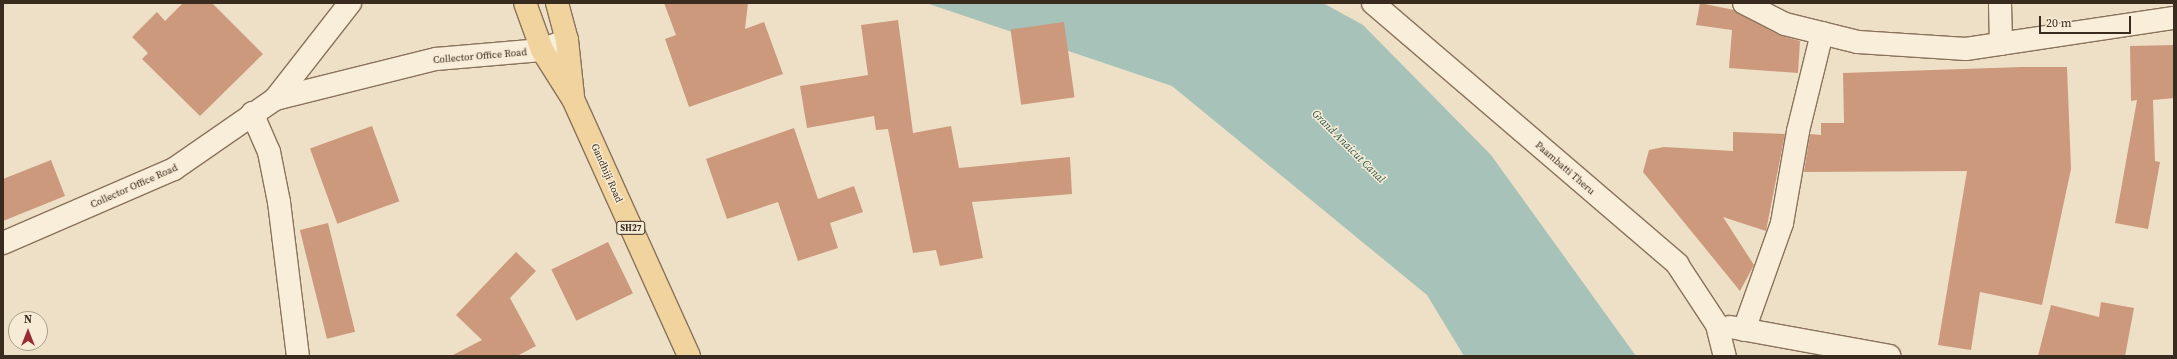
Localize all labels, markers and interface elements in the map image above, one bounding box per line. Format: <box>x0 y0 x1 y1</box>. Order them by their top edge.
scale bar <box>2041 8 2133 34</box>
text: 20 m <box>2046 15 2072 31</box>
street label: Collector Office Road <box>433 46 527 66</box>
water label: Grand Anaicut Canal <box>1309 108 1387 186</box>
street label: Paambatti Theru <box>1533 139 1597 197</box>
street label: Gandhiji Road <box>589 142 625 204</box>
street label: Collector Office Road <box>89 161 179 211</box>
road number: SH27 <box>616 221 646 235</box>
north arrow <box>8 311 48 351</box>
text: N <box>24 312 32 327</box>

